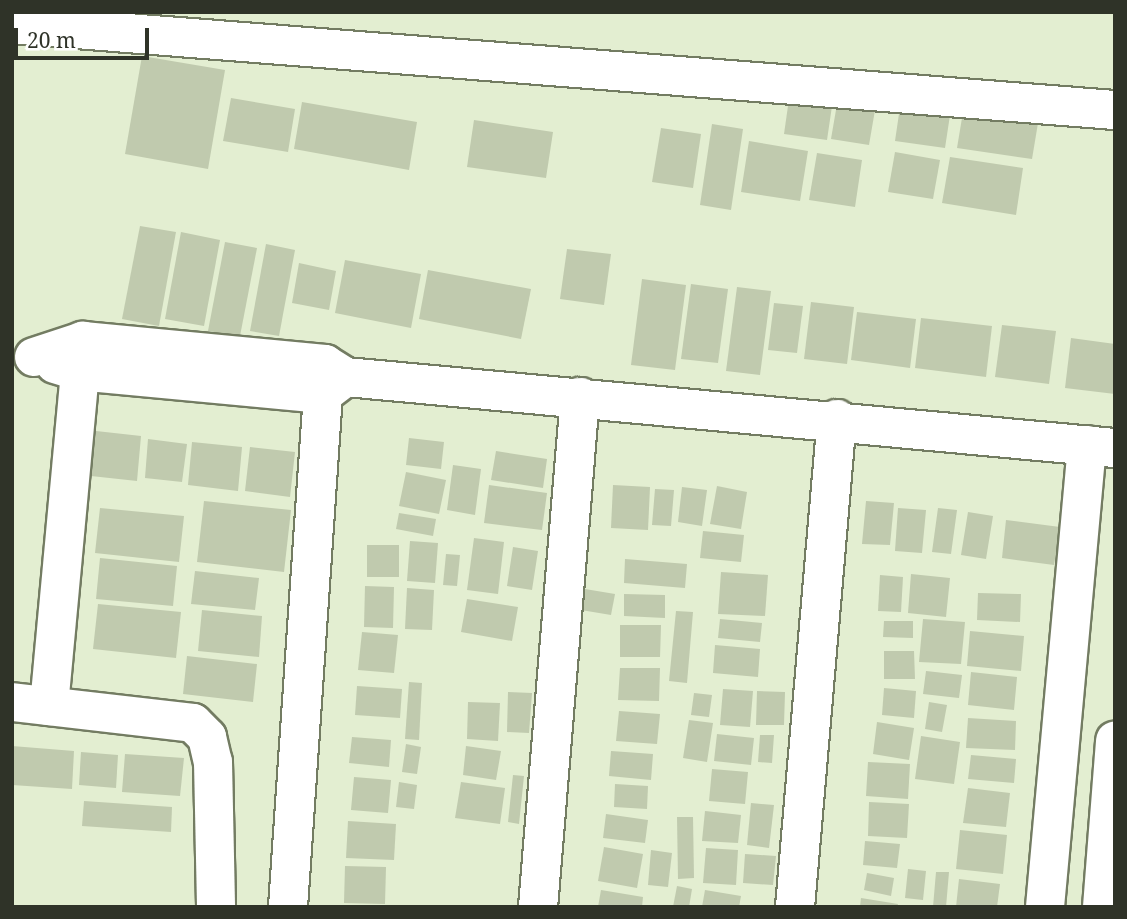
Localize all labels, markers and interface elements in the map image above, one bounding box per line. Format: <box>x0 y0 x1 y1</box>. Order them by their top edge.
scale bar <box>18 14 152 58</box>
text: 20 m <box>27 26 76 54</box>

